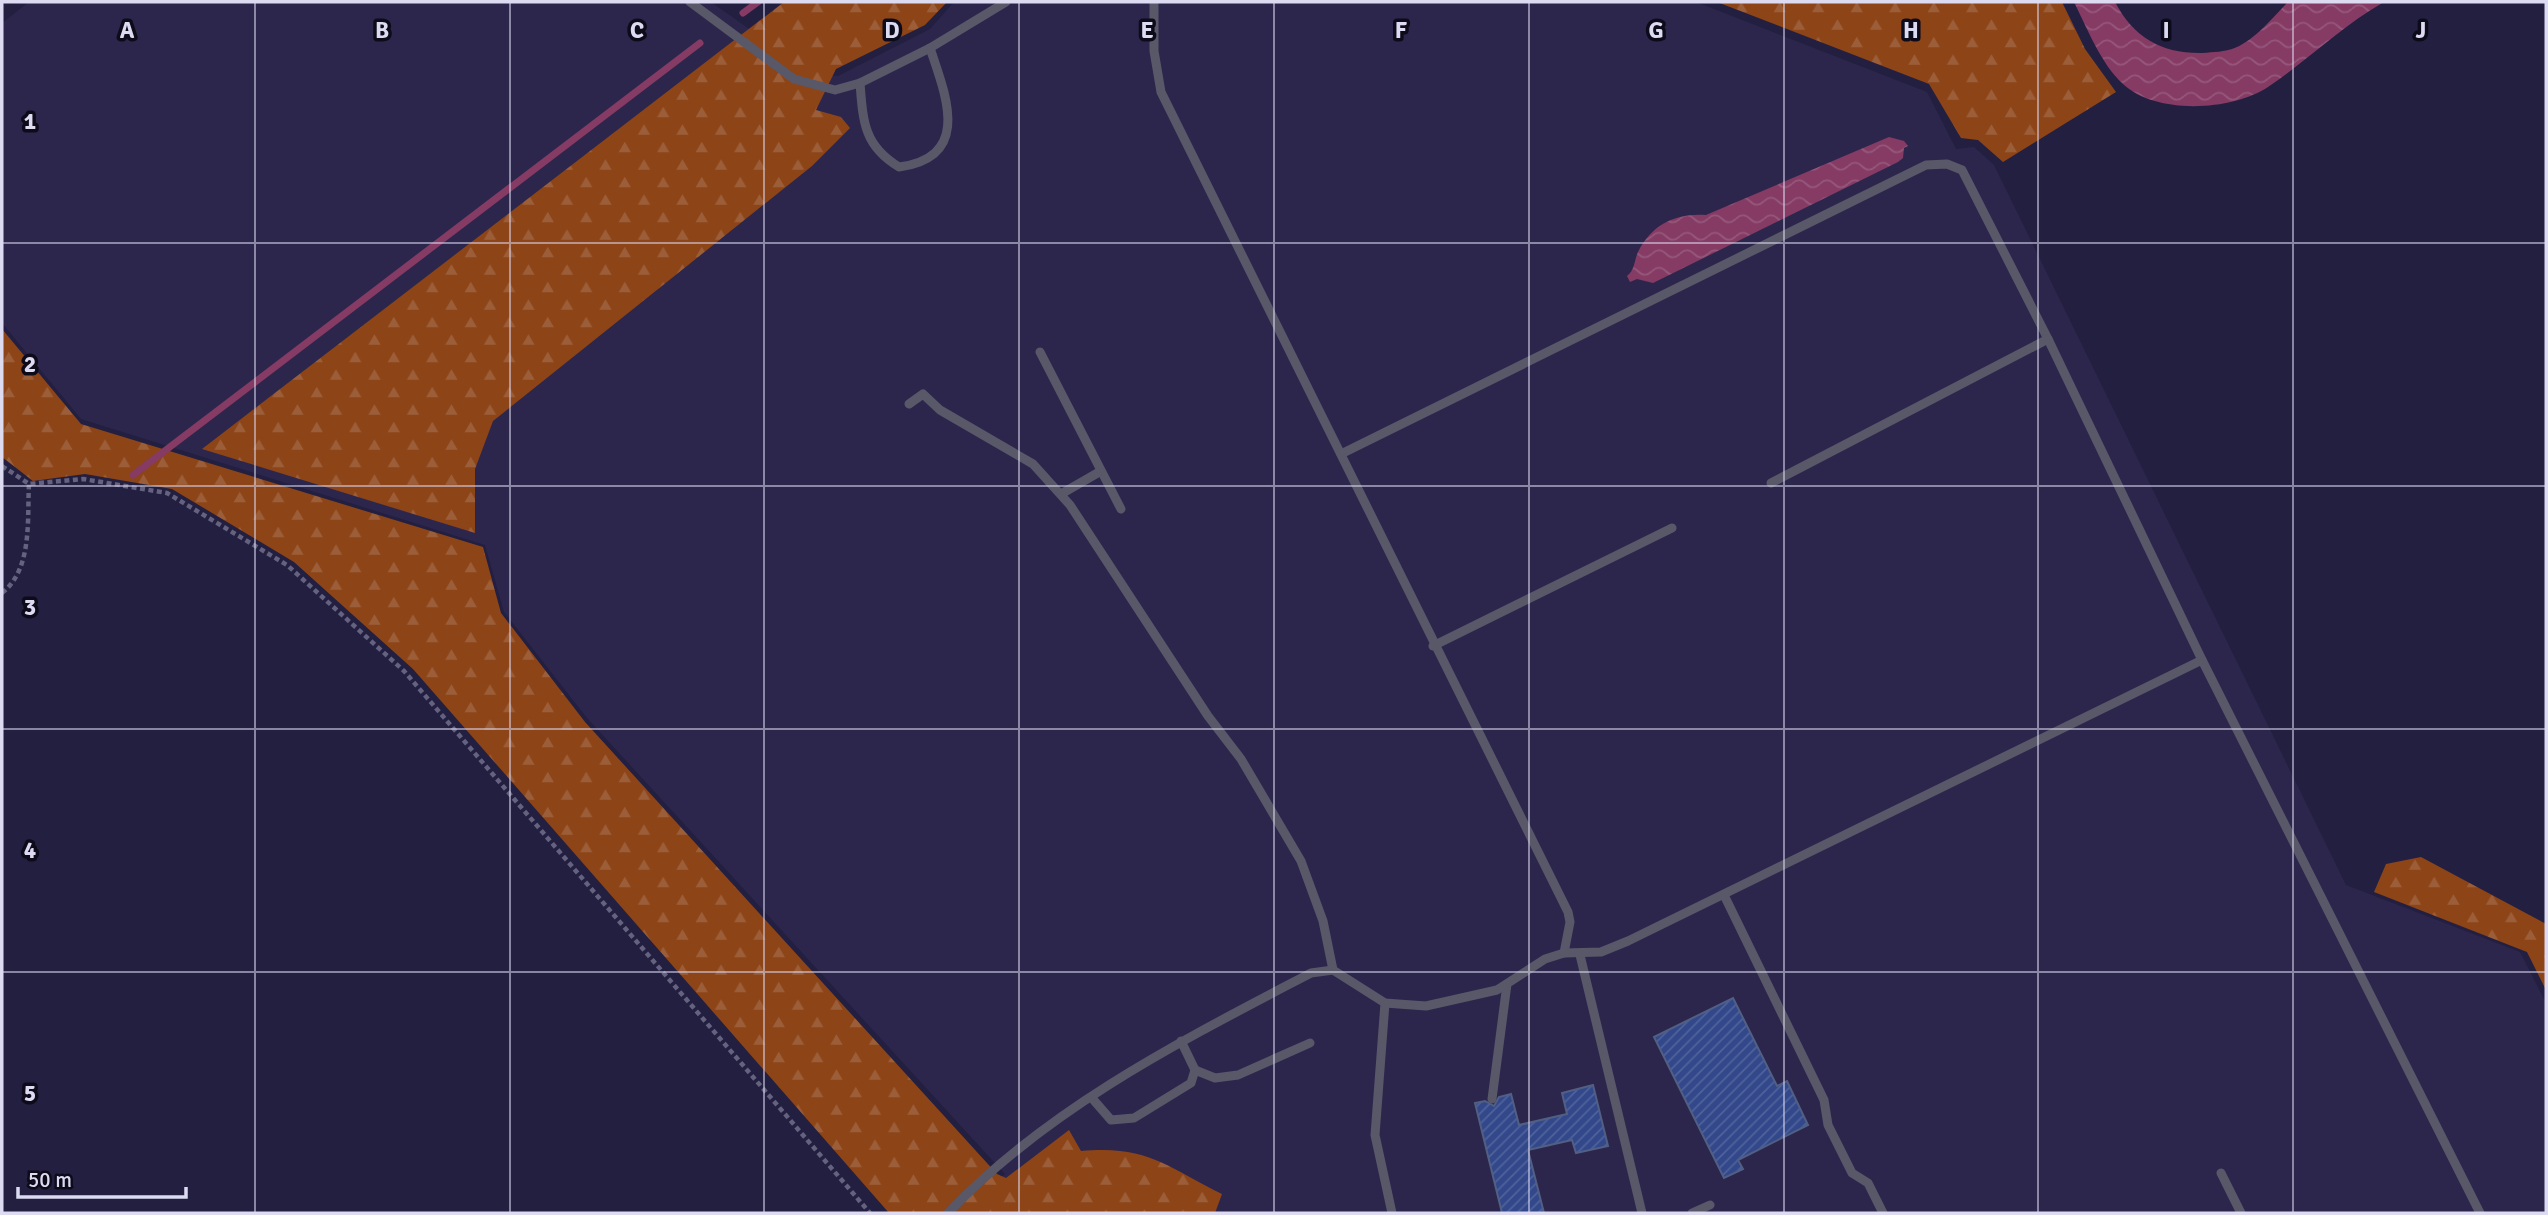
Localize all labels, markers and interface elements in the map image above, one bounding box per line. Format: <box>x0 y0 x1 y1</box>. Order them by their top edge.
text: A <box>120 16 135 45</box>
text: B <box>375 16 389 45</box>
text: C <box>630 16 644 45</box>
text: D <box>884 16 900 45</box>
text: E <box>1140 16 1154 45</box>
text: F <box>1395 16 1407 45</box>
text: G <box>1648 16 1664 45</box>
text: H <box>1903 16 1919 45</box>
text: I <box>2162 16 2170 45</box>
text: J <box>2416 16 2426 45</box>
text: 1 <box>24 107 36 136</box>
text: 2 <box>24 350 36 379</box>
text: 3 <box>24 593 36 622</box>
text: 4 <box>24 836 36 865</box>
text: 5 <box>24 1079 36 1108</box>
scale bar <box>18 1156 186 1200</box>
text: 50 m <box>28 1167 72 1193</box>

